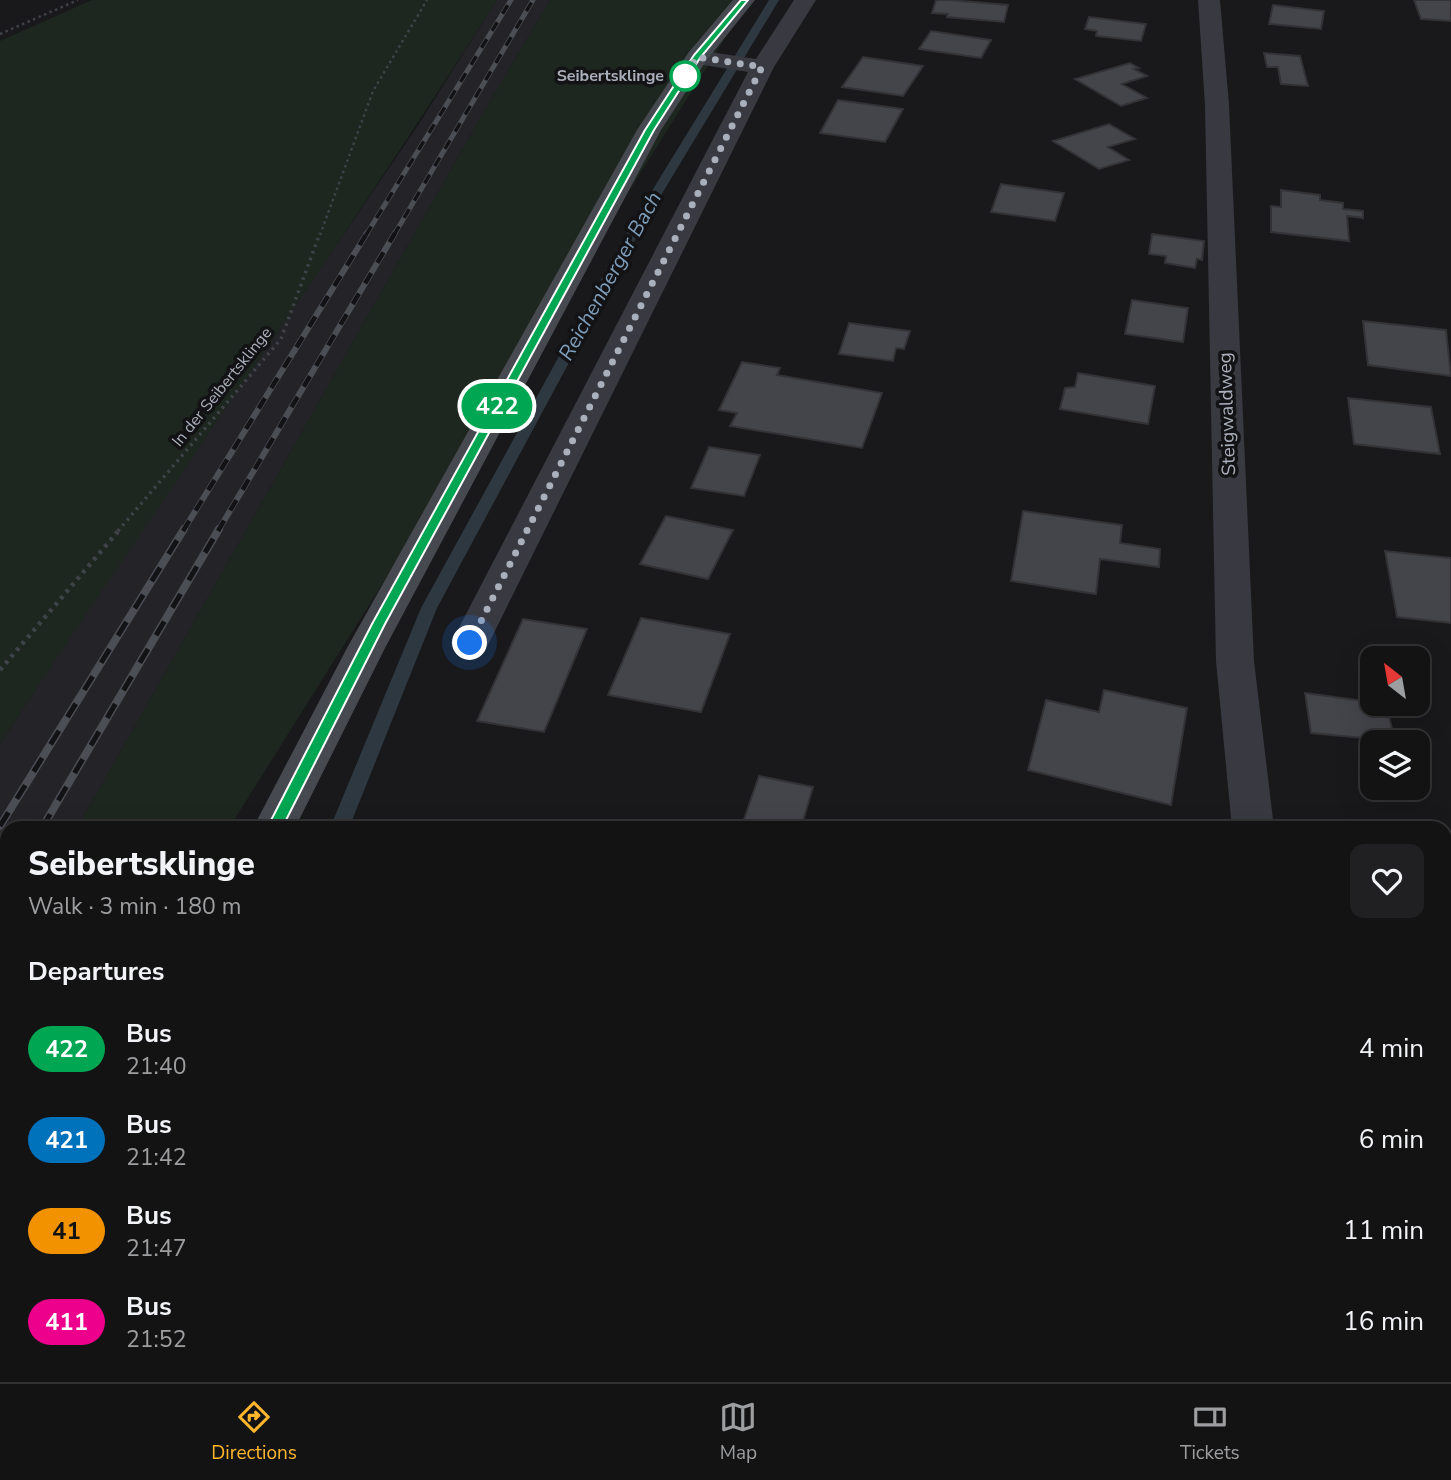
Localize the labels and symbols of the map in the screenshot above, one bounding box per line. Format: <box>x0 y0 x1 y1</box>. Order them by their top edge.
marker: Seibertsklinge <box>670 61 700 91</box>
place label: Seibertsklinge <box>557 65 664 87</box>
water label: Reichenberger Bach <box>552 187 668 365</box>
street label: In der Seibertsklinge <box>167 323 277 451</box>
street label: Steigwaldweg <box>1212 352 1242 476</box>
line badge: 422 <box>457 383 537 429</box>
your location <box>452 625 487 660</box>
north arrow <box>1360 646 1430 716</box>

